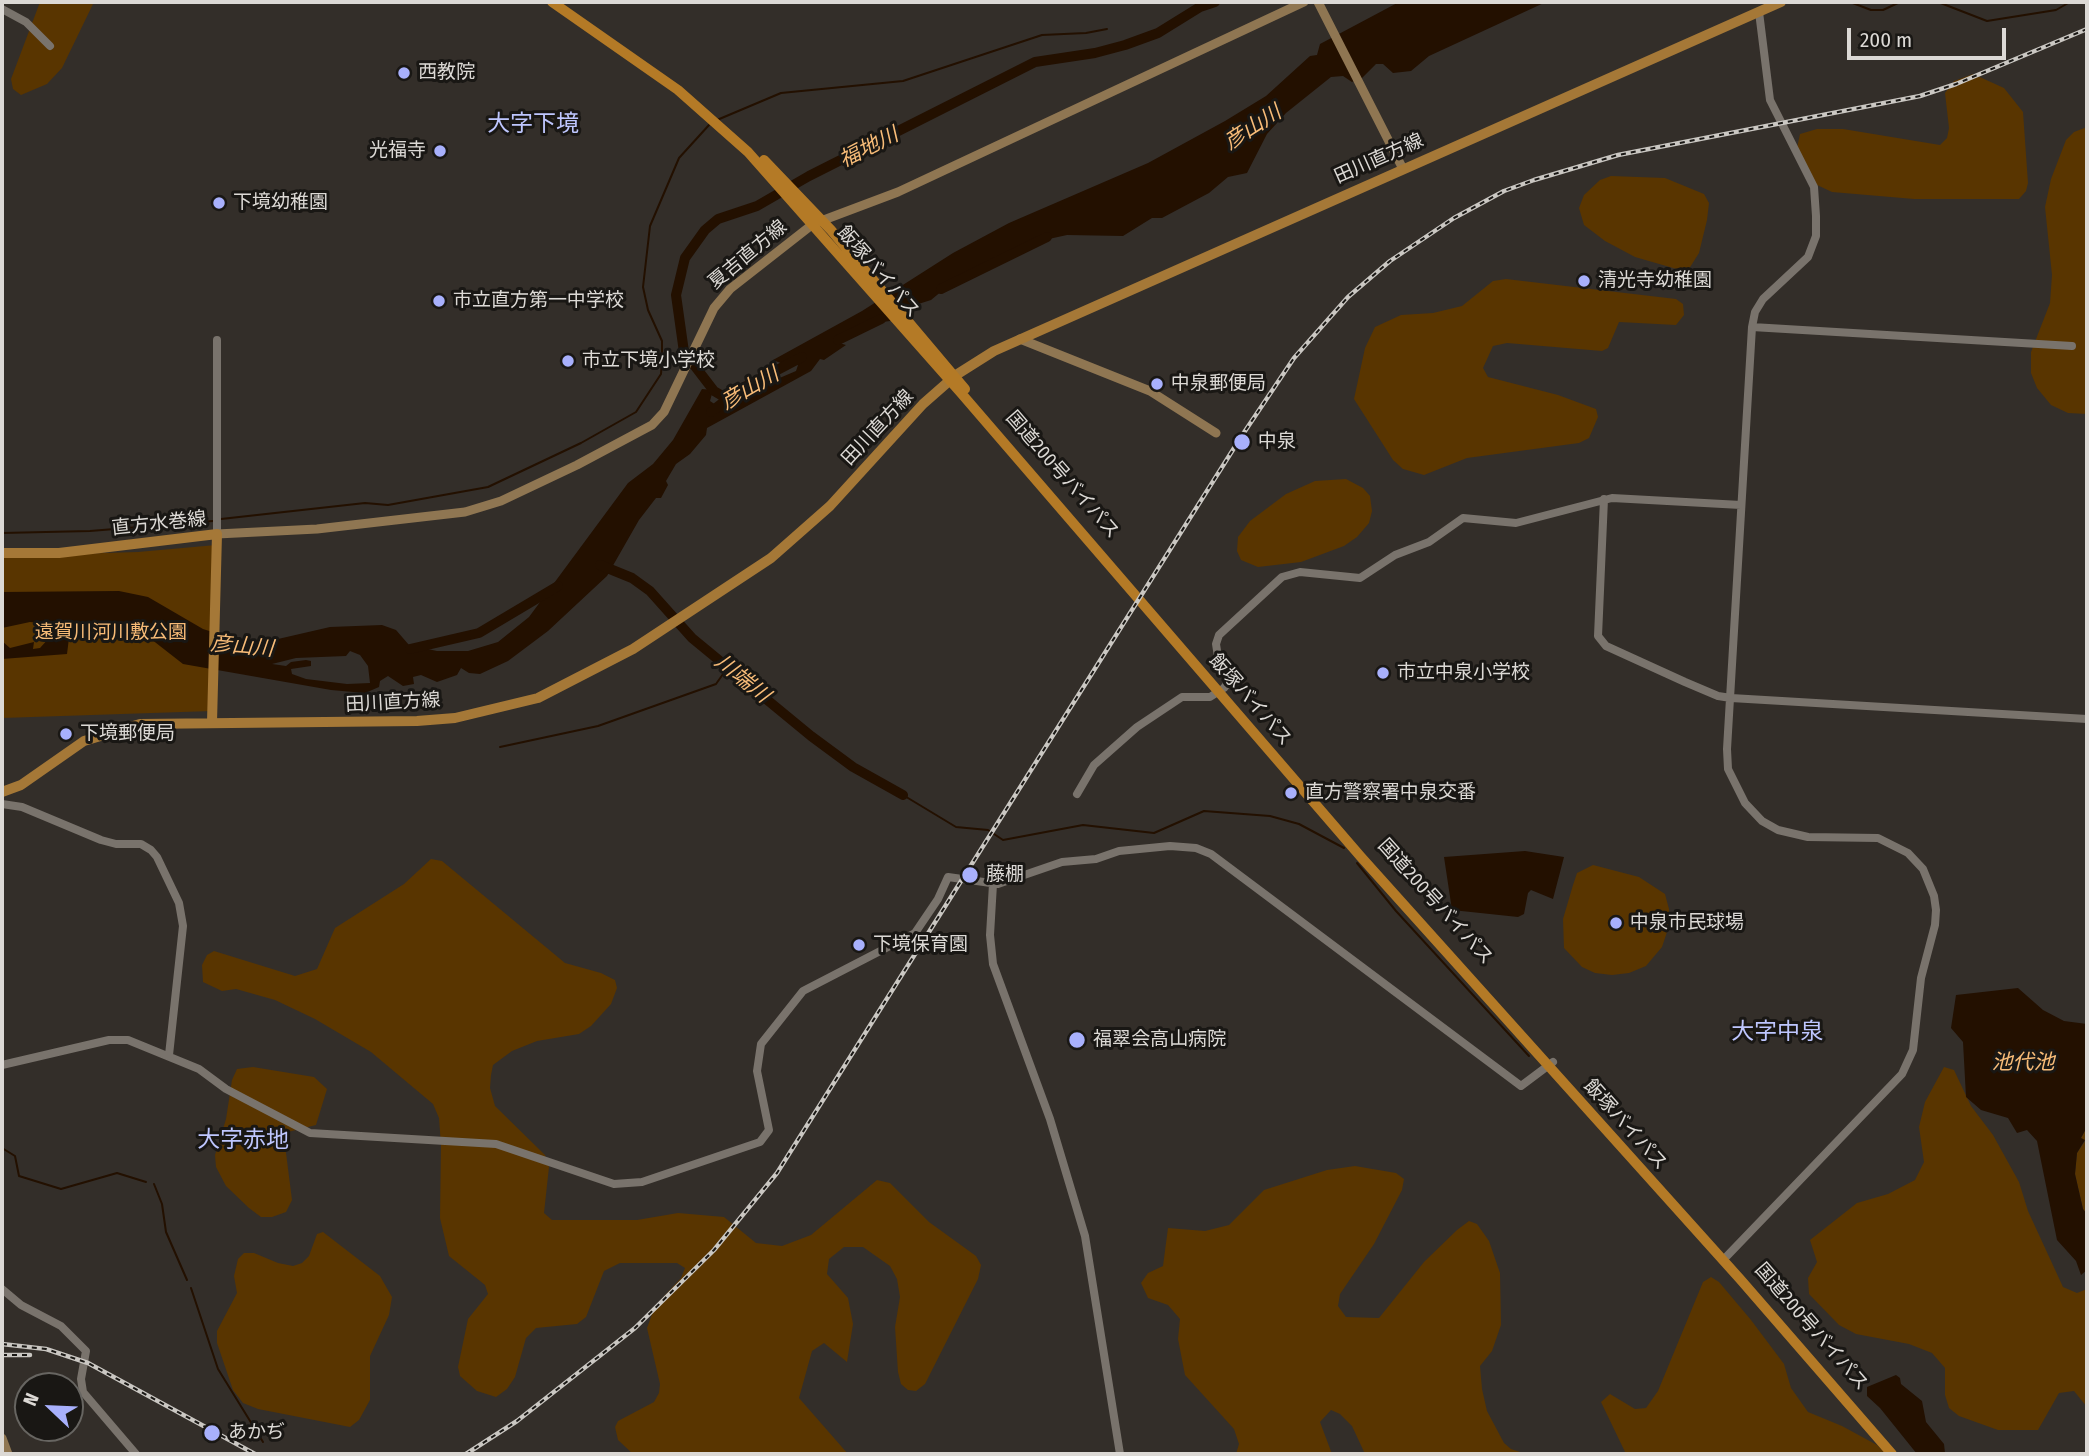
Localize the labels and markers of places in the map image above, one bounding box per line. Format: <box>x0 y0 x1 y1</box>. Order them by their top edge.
place label: 西教院 <box>418 62 475 84</box>
marker: 西教院 <box>396 65 412 81</box>
place label: 光福寺 <box>369 140 426 162</box>
marker: 光福寺 <box>432 143 448 159</box>
place label: 下境幼稚園 <box>233 192 328 214</box>
marker: 下境幼稚園 <box>211 195 227 211</box>
place label: 清光寺幼稚園 <box>1598 270 1712 292</box>
marker: 清光寺幼稚園 <box>1576 273 1592 289</box>
place label: 市立直方第一中学校 <box>453 290 624 312</box>
marker: 市立直方第一中学校 <box>431 293 447 309</box>
place label: 市立下境小学校 <box>582 350 715 372</box>
marker: 市立下境小学校 <box>560 353 576 369</box>
place label: 中泉郵便局 <box>1171 373 1266 395</box>
marker: 中泉郵便局 <box>1149 376 1165 392</box>
place label: 中泉 <box>1258 431 1296 453</box>
marker: 中泉 <box>1232 432 1252 452</box>
place label: 市立中泉小学校 <box>1397 662 1530 684</box>
marker: 市立中泉小学校 <box>1375 665 1391 681</box>
place label: 下境郵便局 <box>80 723 175 745</box>
marker: 下境郵便局 <box>58 726 74 742</box>
place label: 直方警察署中泉交番 <box>1305 782 1476 804</box>
marker: 直方警察署中泉交番 <box>1283 785 1299 801</box>
place label: 藤棚 <box>986 864 1024 886</box>
marker: 藤棚 <box>960 865 980 885</box>
place label: 中泉市民球場 <box>1630 912 1744 934</box>
marker: 中泉市民球場 <box>1608 915 1624 931</box>
place label: 下境保育園 <box>873 934 968 956</box>
marker: 下境保育園 <box>851 937 867 953</box>
place label: 福翠会高山病院 <box>1093 1029 1226 1051</box>
marker: 福翠会高山病院 <box>1067 1030 1087 1050</box>
place label: あかぢ <box>228 1422 285 1444</box>
marker: あかぢ <box>202 1423 222 1443</box>

